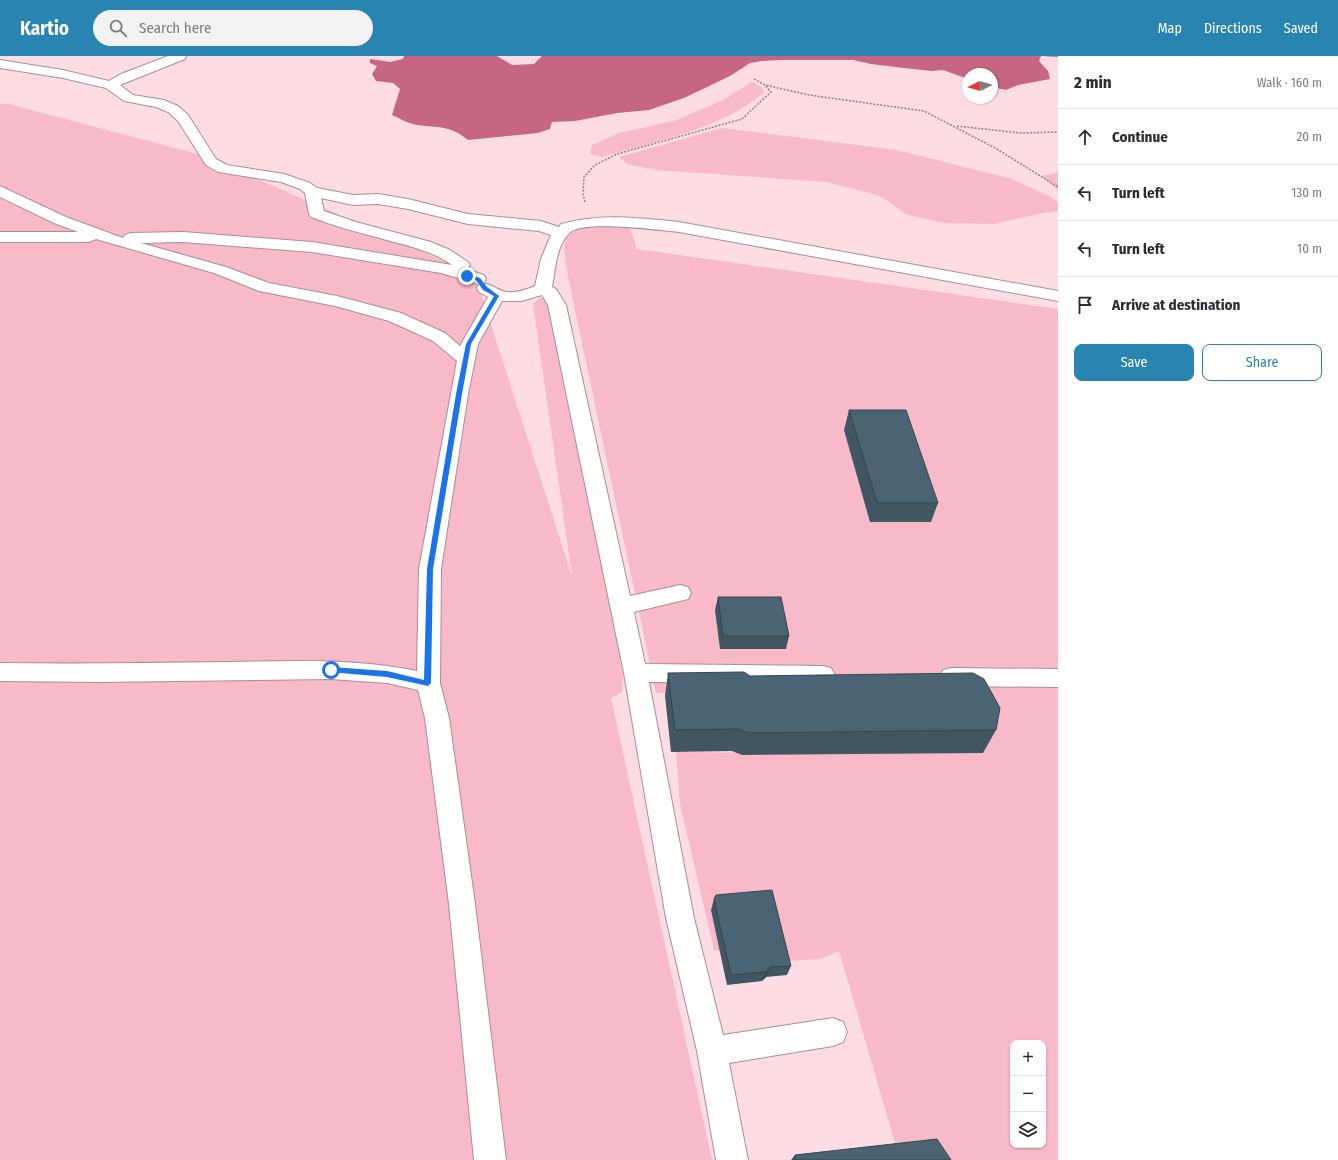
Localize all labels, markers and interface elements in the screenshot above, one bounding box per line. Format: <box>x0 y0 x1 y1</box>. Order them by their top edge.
search box <box>93 10 373 46</box>
text: Kartio <box>20 17 69 40</box>
icon: search <box>107 17 129 39</box>
text: Search here <box>139 19 211 37</box>
text: Map <box>1158 20 1182 37</box>
text: Directions <box>1204 20 1262 37</box>
text: Saved <box>1284 20 1318 37</box>
north arrow <box>962 68 998 104</box>
text: 2 min <box>1074 72 1112 93</box>
text: Walk · 160 m <box>1257 75 1322 90</box>
icon: ahead <box>1074 126 1096 148</box>
text: Continue <box>1112 128 1168 146</box>
text: 20 m <box>1296 129 1322 144</box>
icon: left <box>1074 182 1096 204</box>
text: Turn left <box>1112 184 1165 202</box>
text: 130 m <box>1291 185 1322 200</box>
icon: left <box>1074 238 1096 260</box>
text: Turn left <box>1112 240 1165 258</box>
text: 10 m <box>1297 241 1322 256</box>
route end <box>458 267 476 285</box>
icon: arrive <box>1074 294 1096 316</box>
text: Arrive at destination <box>1112 296 1240 314</box>
button: Save <box>1074 344 1194 381</box>
button: Share <box>1202 344 1322 381</box>
route start <box>322 661 340 679</box>
map controls <box>1010 1040 1046 1148</box>
button: + <box>1010 1040 1046 1076</box>
button: − <box>1010 1076 1046 1112</box>
button: layers <box>1010 1112 1046 1148</box>

